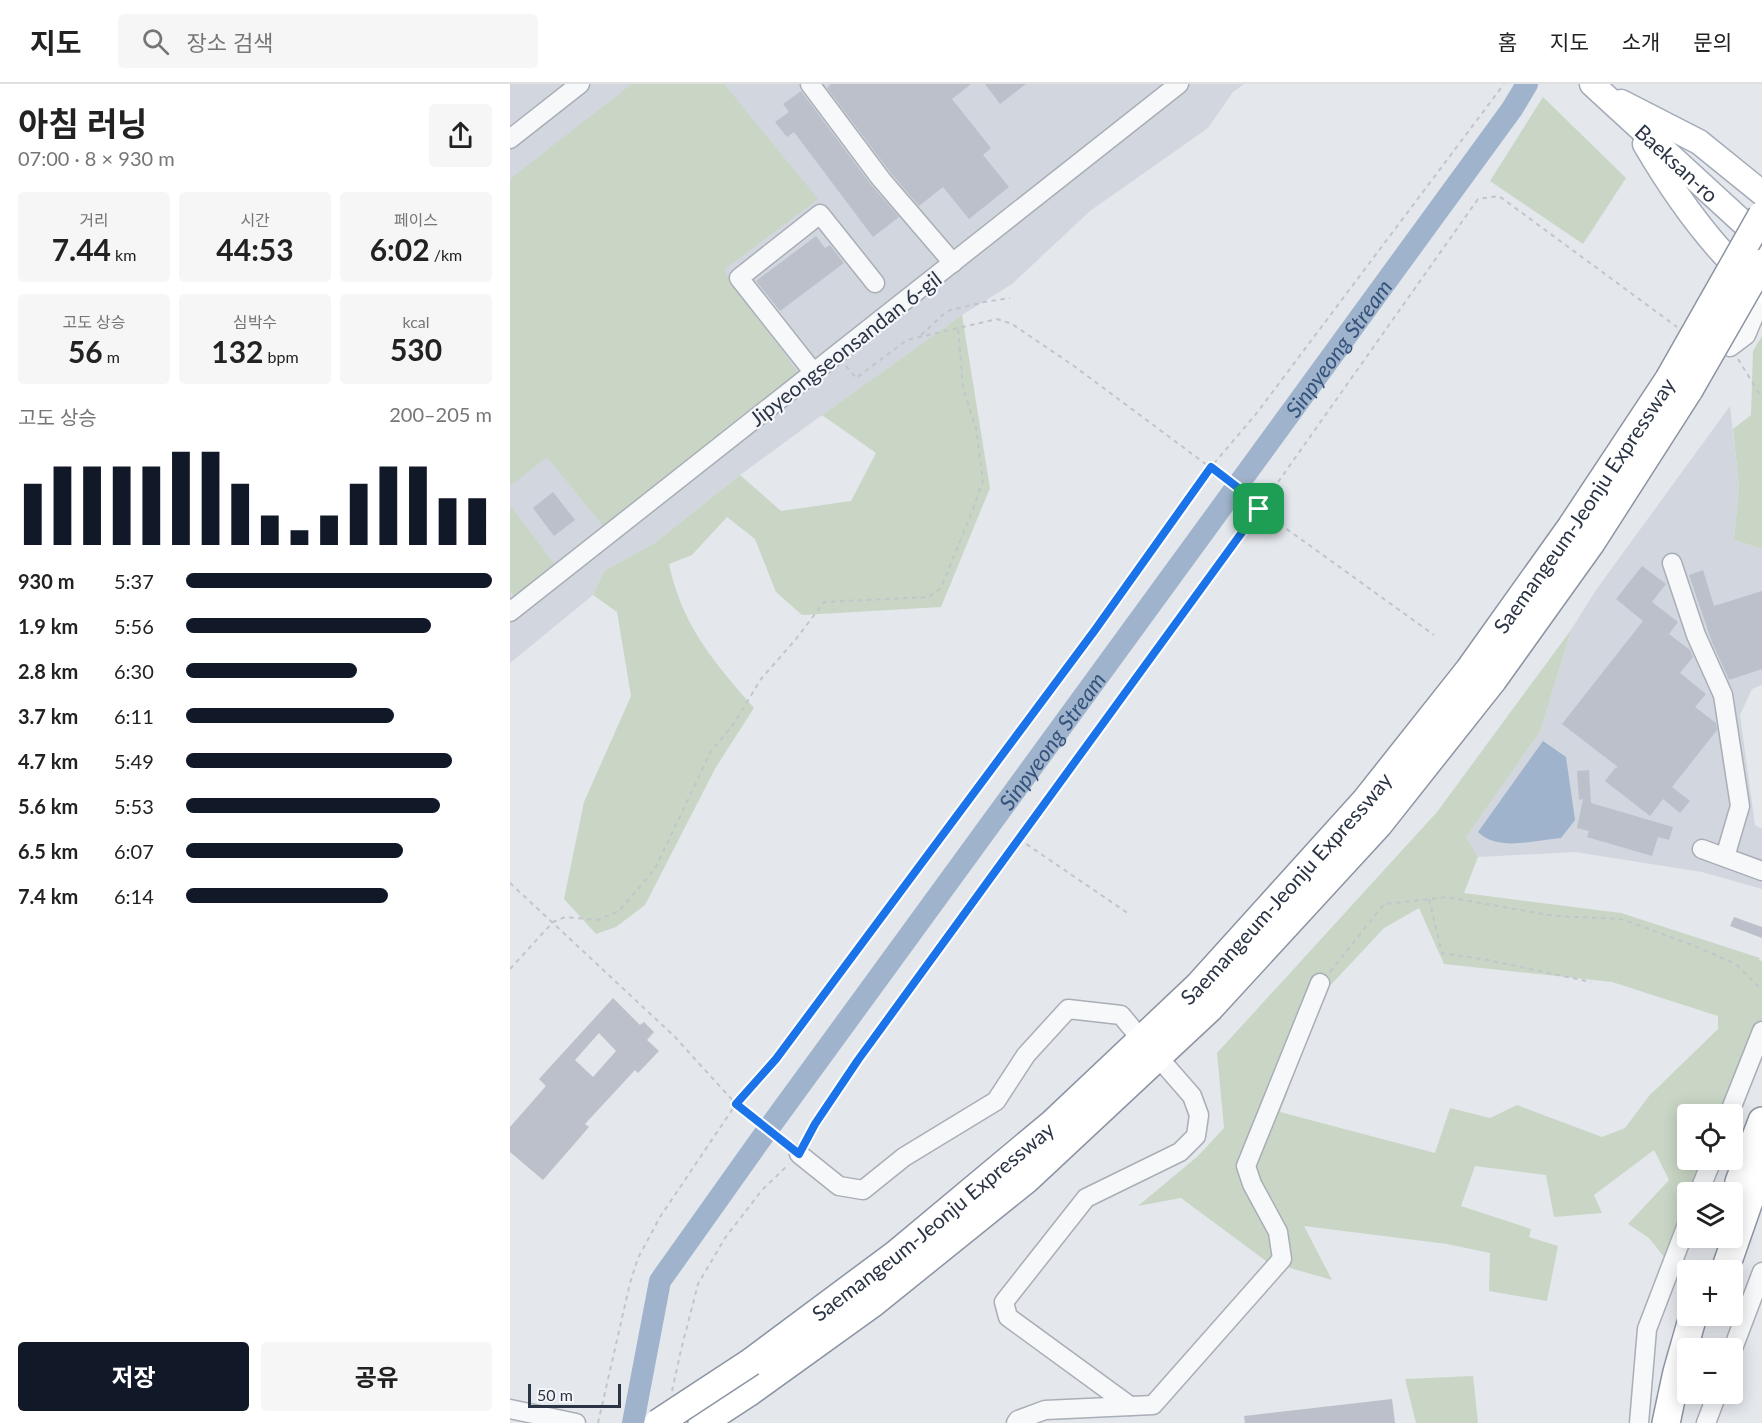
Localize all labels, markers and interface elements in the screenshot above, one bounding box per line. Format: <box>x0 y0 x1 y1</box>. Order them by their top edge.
search box <box>118 14 538 68</box>
text: 지도 <box>30 25 82 59</box>
icon: search <box>139 25 172 58</box>
text: 장소 검색 <box>187 29 273 56</box>
text: 홈 <box>1498 29 1517 54</box>
text: 지도 <box>1550 29 1589 54</box>
text: 소개 <box>1622 29 1660 54</box>
text: 문의 <box>1693 29 1732 54</box>
text: 아침 러닝 <box>18 103 147 143</box>
button: share <box>429 104 492 167</box>
street label: Baeksan-ro <box>1631 118 1724 207</box>
text: 07:00 · 8 × 930 m <box>18 146 175 170</box>
text: 거리 <box>79 210 109 229</box>
text: 시간 <box>240 210 270 229</box>
text: 페이스 <box>394 210 438 229</box>
text: 7.44 <box>52 231 111 267</box>
text: 44:53 <box>216 231 294 267</box>
text: 6:02 <box>370 231 430 267</box>
text: km <box>111 245 136 264</box>
text: /km <box>430 245 462 264</box>
street label: Jipyeongseonsandan 6-gil <box>744 265 946 431</box>
water label: Sinpyeong Stream <box>1279 274 1397 422</box>
text: 고도 상승 <box>63 312 125 331</box>
text: 심박수 <box>233 312 277 331</box>
text: kcal <box>402 312 430 331</box>
text: 530 <box>390 331 442 367</box>
text: 56 <box>68 333 103 369</box>
text: 132 <box>211 333 264 369</box>
text: m <box>103 347 120 366</box>
text: bpm <box>264 347 299 366</box>
street label: Saemangeum-Jeonju Expressway <box>1487 373 1679 637</box>
text: 200–205 m <box>389 402 492 426</box>
text: 고도 상승 <box>18 405 97 429</box>
pin <box>1233 483 1284 534</box>
icon: arrive <box>1242 492 1275 525</box>
text: 930 m <box>18 569 74 593</box>
text: 5:37 <box>114 569 154 593</box>
text: 1.9 km <box>18 614 78 638</box>
text: 5:56 <box>114 614 154 638</box>
text: 2.8 km <box>18 659 78 683</box>
text: 6:30 <box>114 659 154 683</box>
water label: Sinpyeong Stream <box>992 666 1111 815</box>
text: 3.7 km <box>18 704 78 728</box>
text: 6:11 <box>114 704 154 728</box>
text: 4.7 km <box>18 749 78 773</box>
text: 5:49 <box>114 749 154 773</box>
street label: Saemangeum-Jeonju Expressway <box>1175 767 1396 1009</box>
text: 5.6 km <box>18 794 78 818</box>
text: 5:53 <box>114 794 154 818</box>
text: 6.5 km <box>18 839 78 863</box>
text: 6:07 <box>114 839 154 863</box>
text: 7.4 km <box>18 884 78 908</box>
text: 6:14 <box>114 884 154 908</box>
map controls <box>1677 1104 1743 1404</box>
button: locate <box>1677 1104 1743 1170</box>
street label: Saemangeum-Jeonju Expressway <box>806 1116 1058 1325</box>
button: layers <box>1677 1182 1743 1248</box>
button: + <box>1677 1260 1743 1326</box>
button: − <box>1677 1338 1743 1404</box>
button: 저장 <box>18 1342 249 1411</box>
button: 공유 <box>261 1342 492 1411</box>
scale bar <box>528 1381 621 1408</box>
text: 50 m <box>537 1385 573 1404</box>

